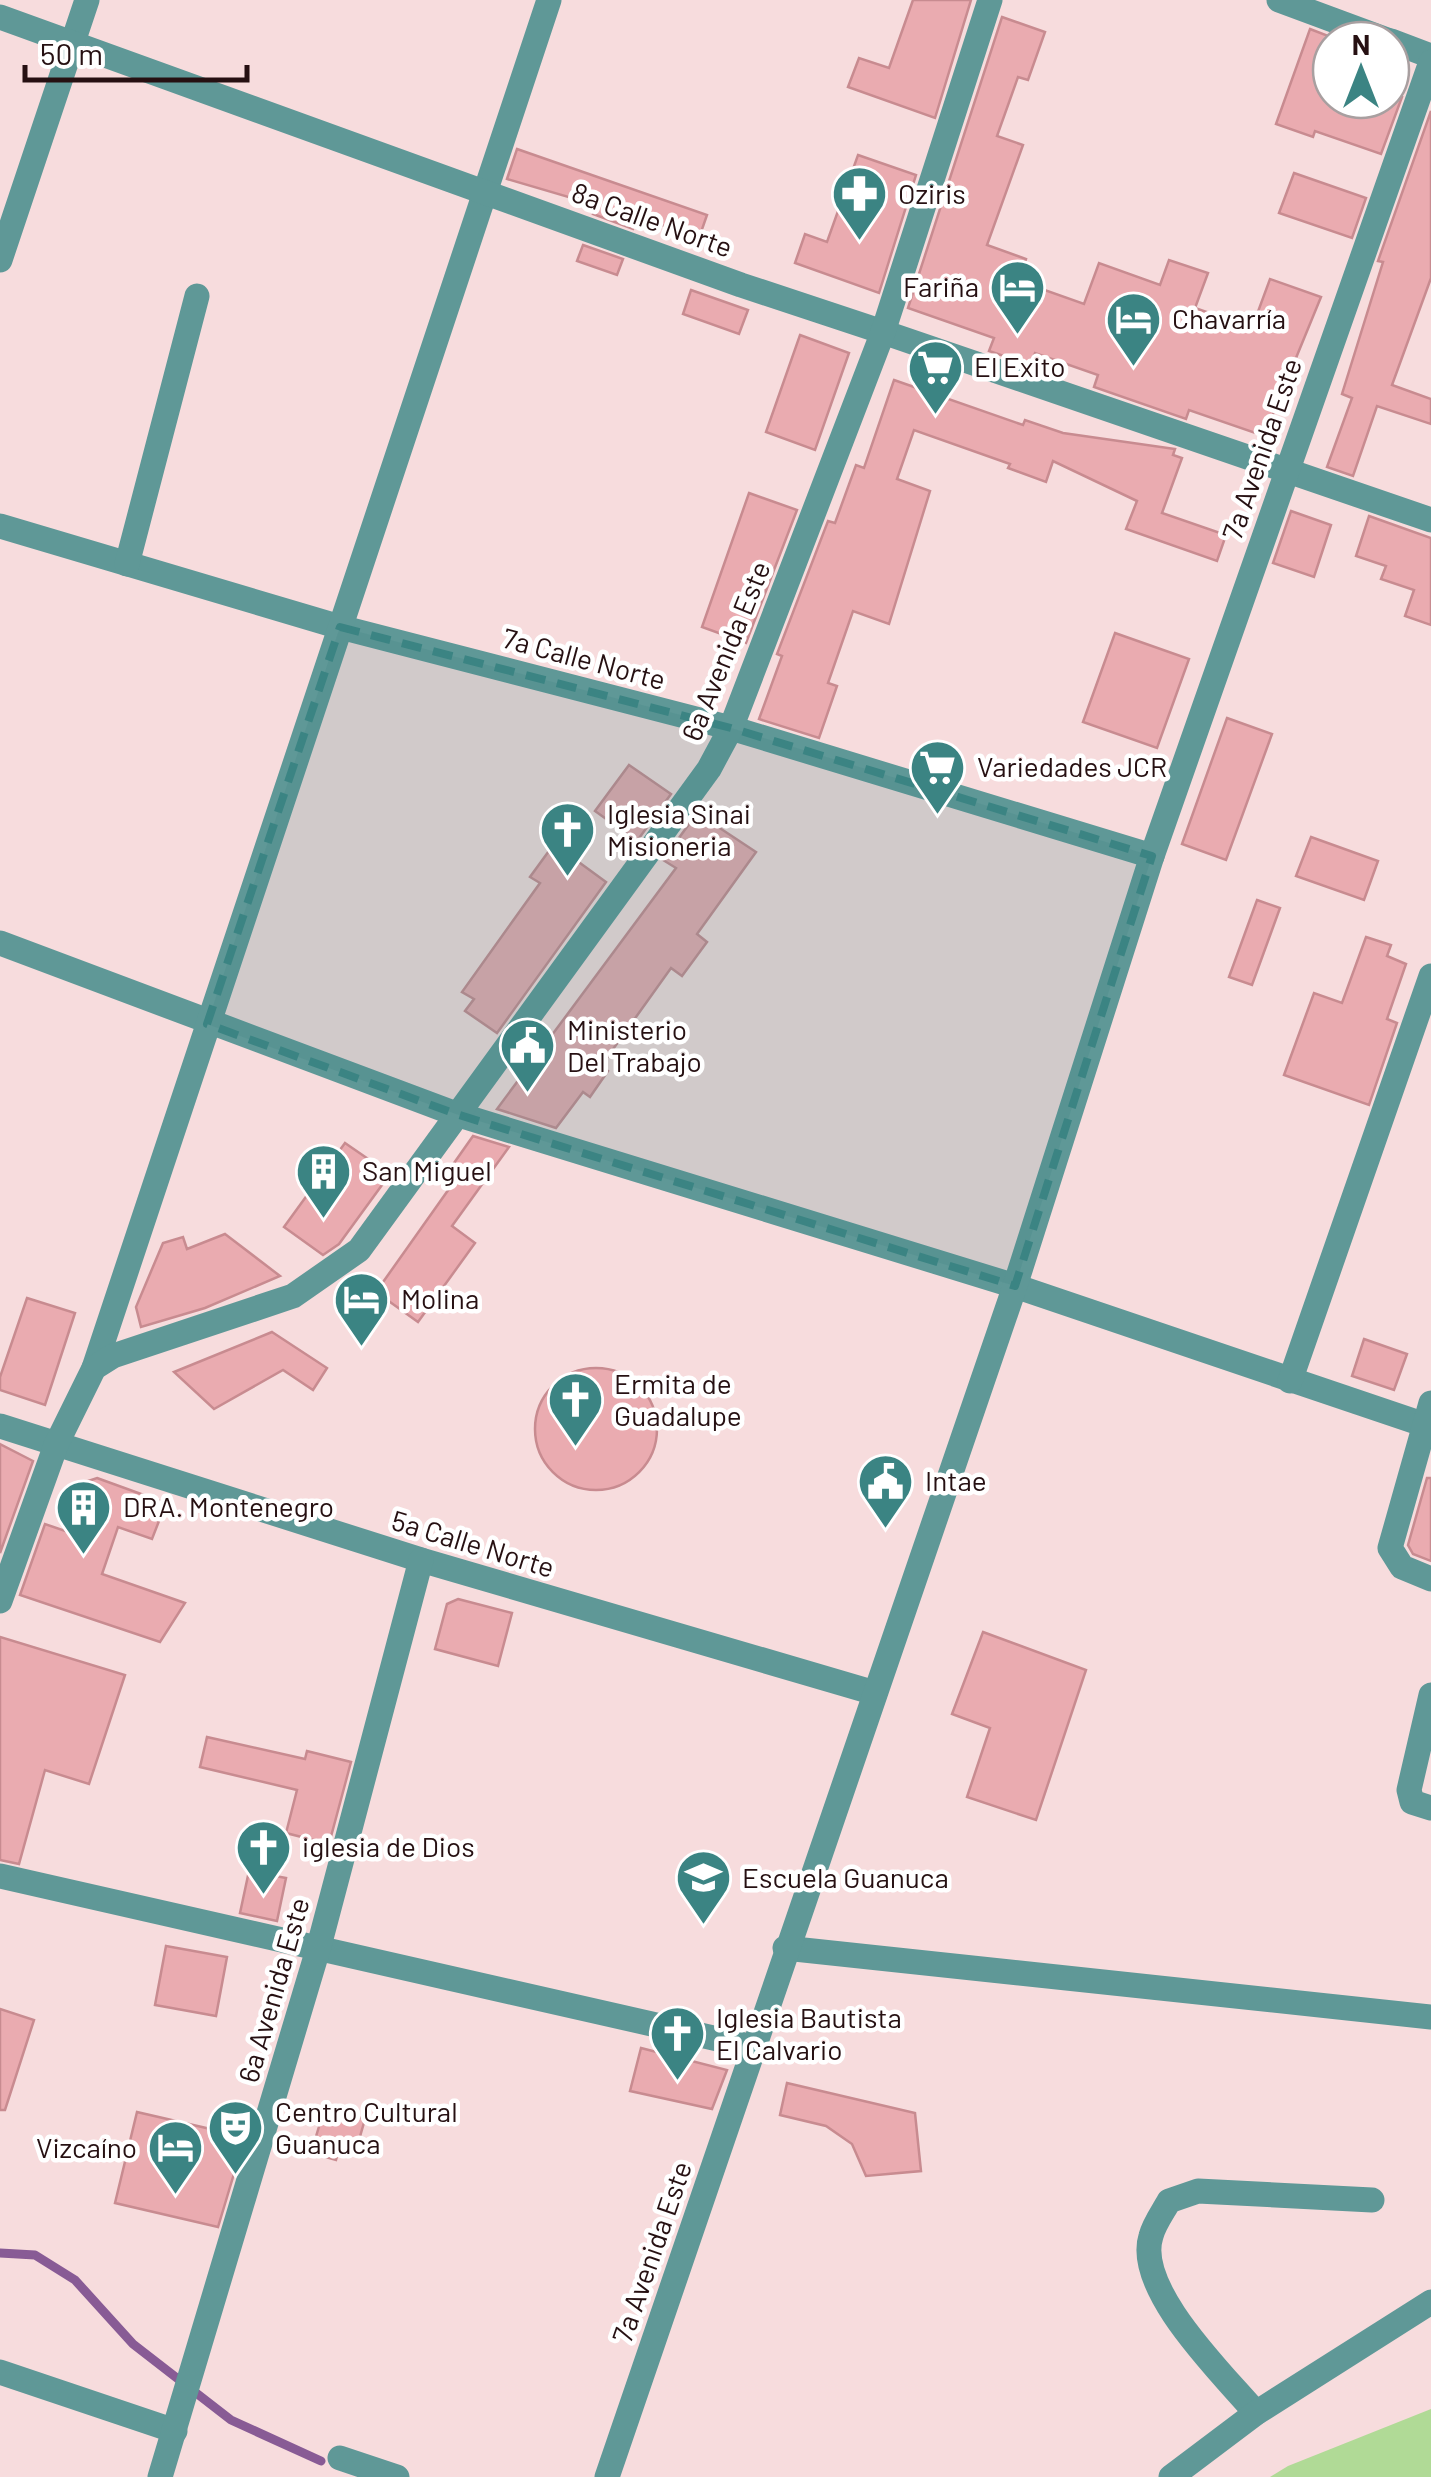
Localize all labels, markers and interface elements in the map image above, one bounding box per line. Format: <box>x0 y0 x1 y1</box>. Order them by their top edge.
scale bar <box>25 20 248 82</box>
north arrow <box>1311 20 1411 120</box>
text: N <box>1352 27 1370 61</box>
text: 50 m <box>40 35 103 71</box>
pharmacy icon: Oziris <box>829 164 889 243</box>
street label: 8a Calle Norte <box>567 174 737 264</box>
place label: Oziris <box>898 176 966 210</box>
hotel icon: Fariña <box>988 257 1048 336</box>
place label: Fariña <box>903 269 979 303</box>
hotel icon: Chavarría <box>1103 289 1163 368</box>
place label: Chavarría <box>1172 301 1286 335</box>
supermarket icon: El Exito <box>905 337 965 416</box>
place label: El Exito <box>974 349 1065 383</box>
street label: 7a Avenida Este <box>1214 353 1308 544</box>
street label: 6a Avenida Este <box>674 556 777 745</box>
street label: 7a Calle Norte <box>499 620 669 696</box>
supermarket icon: Variedades JCR <box>908 737 968 816</box>
place label: Variedades JCR <box>977 749 1167 783</box>
place label: Iglesia Sinai Misioneria <box>607 796 751 862</box>
church icon: Iglesia Sinai Misioneria <box>538 800 598 879</box>
place label: Ministerio Del Trabajo <box>567 1012 702 1078</box>
public building icon: Ministerio Del Trabajo <box>498 1016 558 1095</box>
building icon: San Miguel <box>293 1141 353 1220</box>
place label: San Miguel <box>362 1153 492 1187</box>
hotel icon: Molina <box>332 1269 392 1348</box>
place label: Molina <box>401 1281 479 1315</box>
place label: Ermita de Guadalupe <box>614 1366 742 1432</box>
church icon: Ermita de Guadalupe <box>545 1370 605 1449</box>
public building icon: Intae <box>856 1451 916 1530</box>
place label: Intae <box>925 1463 987 1497</box>
building icon: DRA. Montenegro <box>54 1477 114 1556</box>
place label: DRA. Montenegro <box>123 1489 334 1523</box>
street label: 5a Calle Norte <box>388 1502 559 1584</box>
church icon: iglesia de Dios <box>233 1817 293 1896</box>
place label: iglesia de Dios <box>302 1829 475 1863</box>
school or university icon: Escuela Guanuca <box>673 1848 733 1927</box>
place label: Escuela Guanuca <box>742 1860 949 1894</box>
street label: 6a Avenida Este <box>230 1893 316 2086</box>
place label: Iglesia Bautista El Calvario <box>716 2000 902 2066</box>
church icon: Iglesia Bautista El Calvario <box>647 2004 707 2083</box>
place label: Centro Cultural Guanuca <box>275 2094 458 2160</box>
theatre icon: Centro Cultural Guanuca <box>206 2098 266 2177</box>
hotel icon: Vizcaíno <box>146 2118 206 2197</box>
place label: Vizcaíno <box>36 2130 137 2164</box>
street label: 7a Avenida Este <box>604 2156 698 2347</box>

